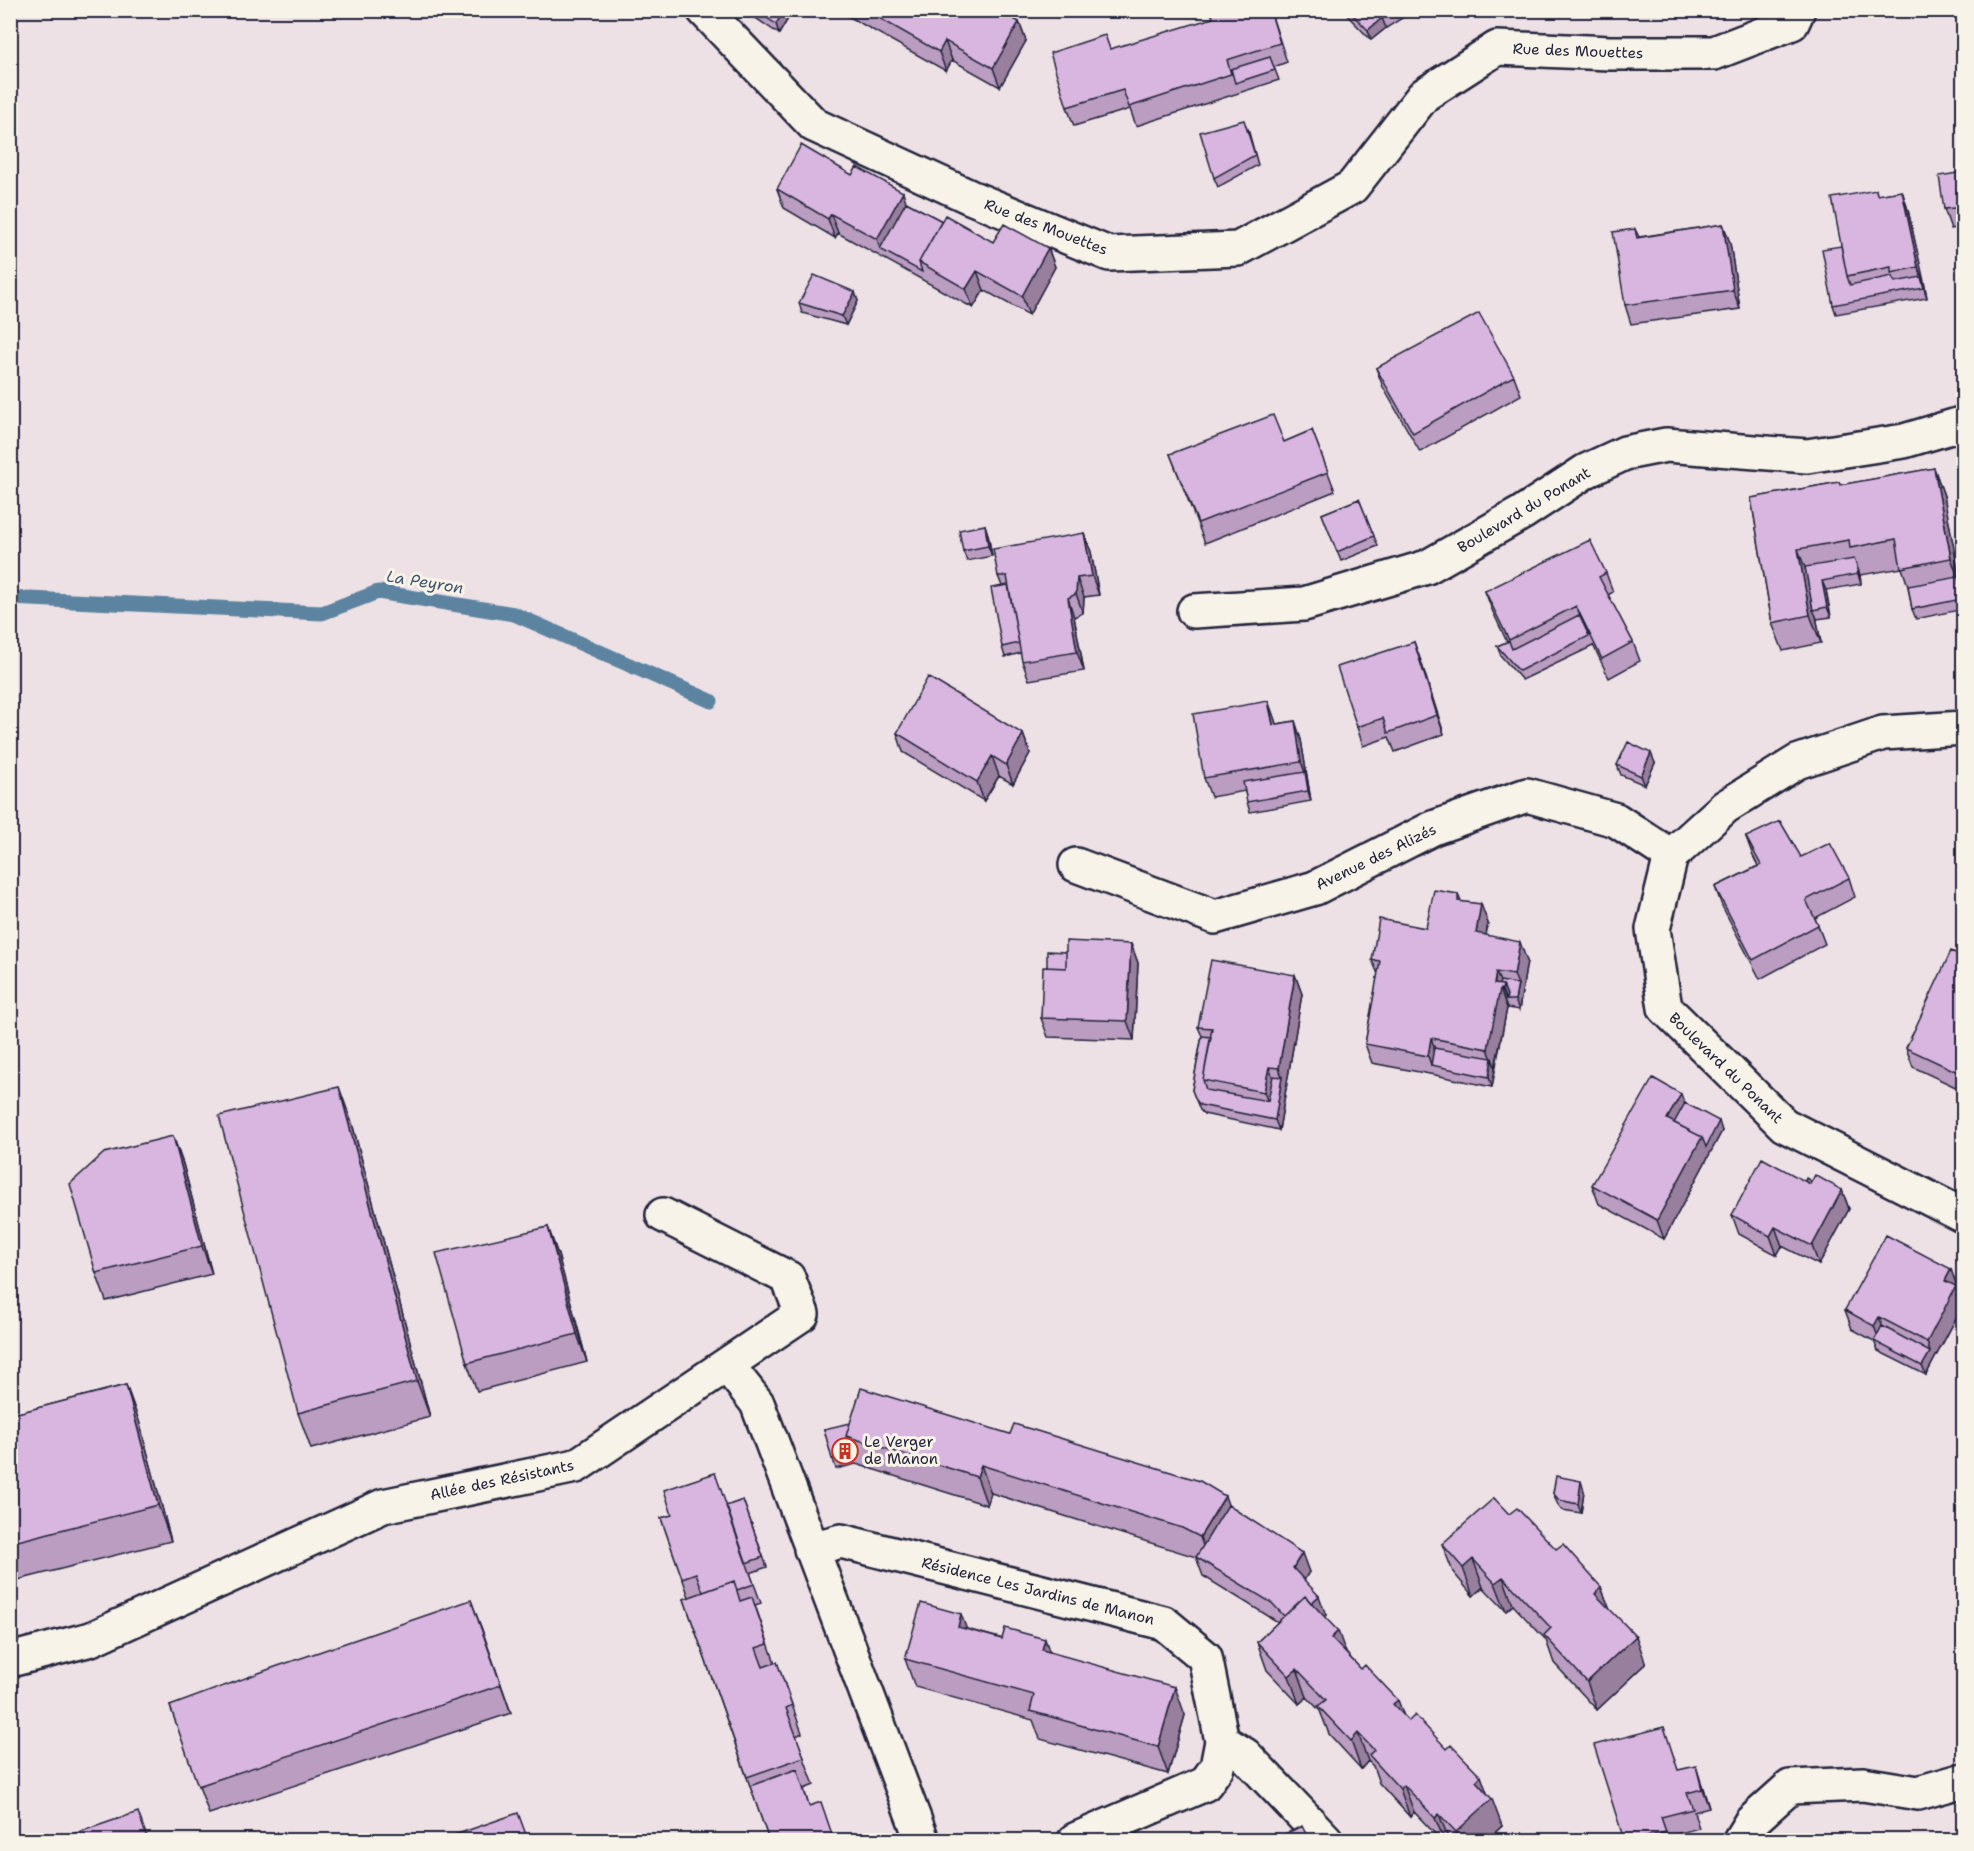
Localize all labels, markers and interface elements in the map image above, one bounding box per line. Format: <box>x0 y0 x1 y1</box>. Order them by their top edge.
street label: Rue des Mouettes <box>1512 39 1644 63</box>
street label: Rue des Mouettes <box>981 194 1111 260</box>
street label: Boulevard du Ponant <box>1454 462 1594 558</box>
water label: La Peyron <box>385 566 465 598</box>
street label: Avenue des Alizés <box>1312 819 1440 895</box>
street label: Boulevard du Ponant <box>1665 1008 1787 1128</box>
place label: Le Verger de Manon <box>864 1432 938 1469</box>
building icon: Le Verger de Manon <box>830 1436 860 1466</box>
street label: Allée des Résistants <box>428 1455 576 1505</box>
street label: Résidence Les Jardins de Manon <box>919 1552 1157 1630</box>

